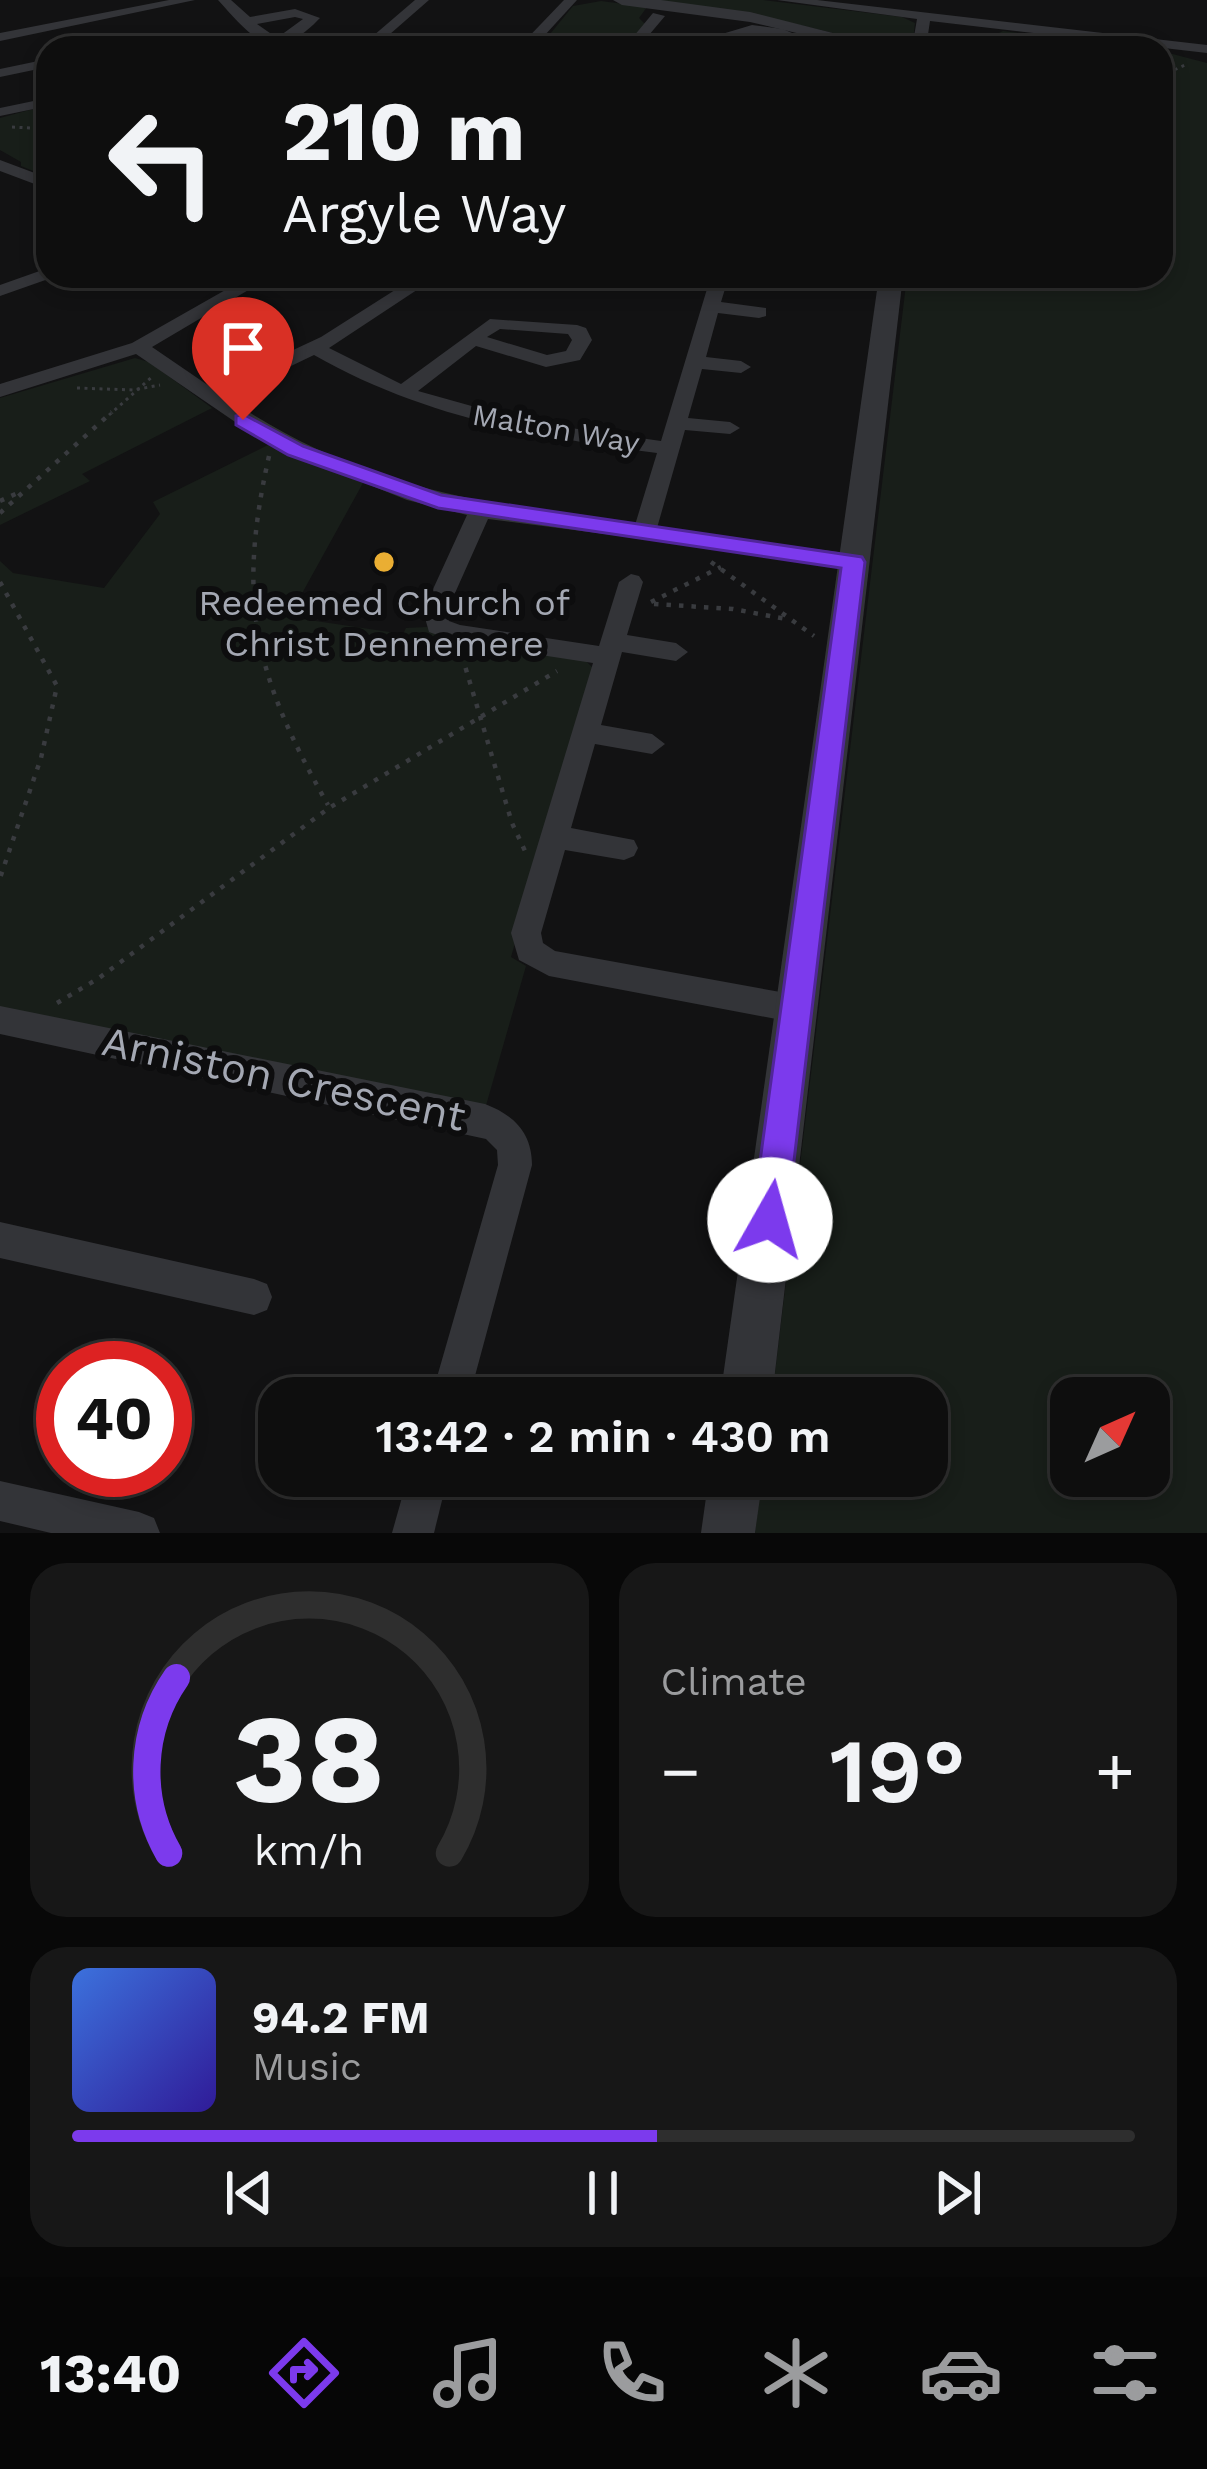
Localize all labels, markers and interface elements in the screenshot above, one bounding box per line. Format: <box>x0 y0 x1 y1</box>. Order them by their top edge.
text: 210 m <box>282 82 525 180</box>
icon: left <box>84 84 240 240</box>
text: Argyle Way <box>282 182 566 245</box>
pin <box>192 297 294 420</box>
icon: arrive <box>210 315 276 381</box>
street label: Malton Way <box>470 397 643 460</box>
marker: Redeemed Church of Christ Dennemere <box>371 549 397 575</box>
place label: Redeemed Church of Christ Dennemere <box>198 582 570 665</box>
street label: Arniston Crescent <box>98 1016 470 1141</box>
position arrow <box>707 1157 833 1283</box>
speed limit sign: 40 <box>36 1341 192 1497</box>
north arrow <box>1050 1377 1170 1497</box>
map controls <box>1050 1377 1170 1497</box>
text: 13:42 · 2 min · 430 m <box>376 1410 830 1463</box>
text: Climate <box>661 1659 807 1704</box>
text: 38 <box>233 1686 385 1832</box>
text: 19° <box>830 1718 966 1824</box>
text: − <box>661 1733 700 1810</box>
text: + <box>1095 1733 1135 1810</box>
text: km/h <box>254 1825 364 1875</box>
text: 94.2 FM <box>252 1991 430 2044</box>
text: Music <box>252 2044 362 2089</box>
icon: previous <box>216 2160 282 2226</box>
icon: pause <box>570 2160 636 2226</box>
icon: next <box>925 2160 991 2226</box>
icon: directions <box>262 2331 346 2415</box>
icon: music <box>426 2331 510 2415</box>
icon: phone <box>590 2331 674 2415</box>
icon: climate <box>754 2331 838 2415</box>
icon: car <box>919 2331 1003 2415</box>
icon: filters <box>1083 2331 1167 2415</box>
text: 13:40 <box>40 2342 181 2405</box>

